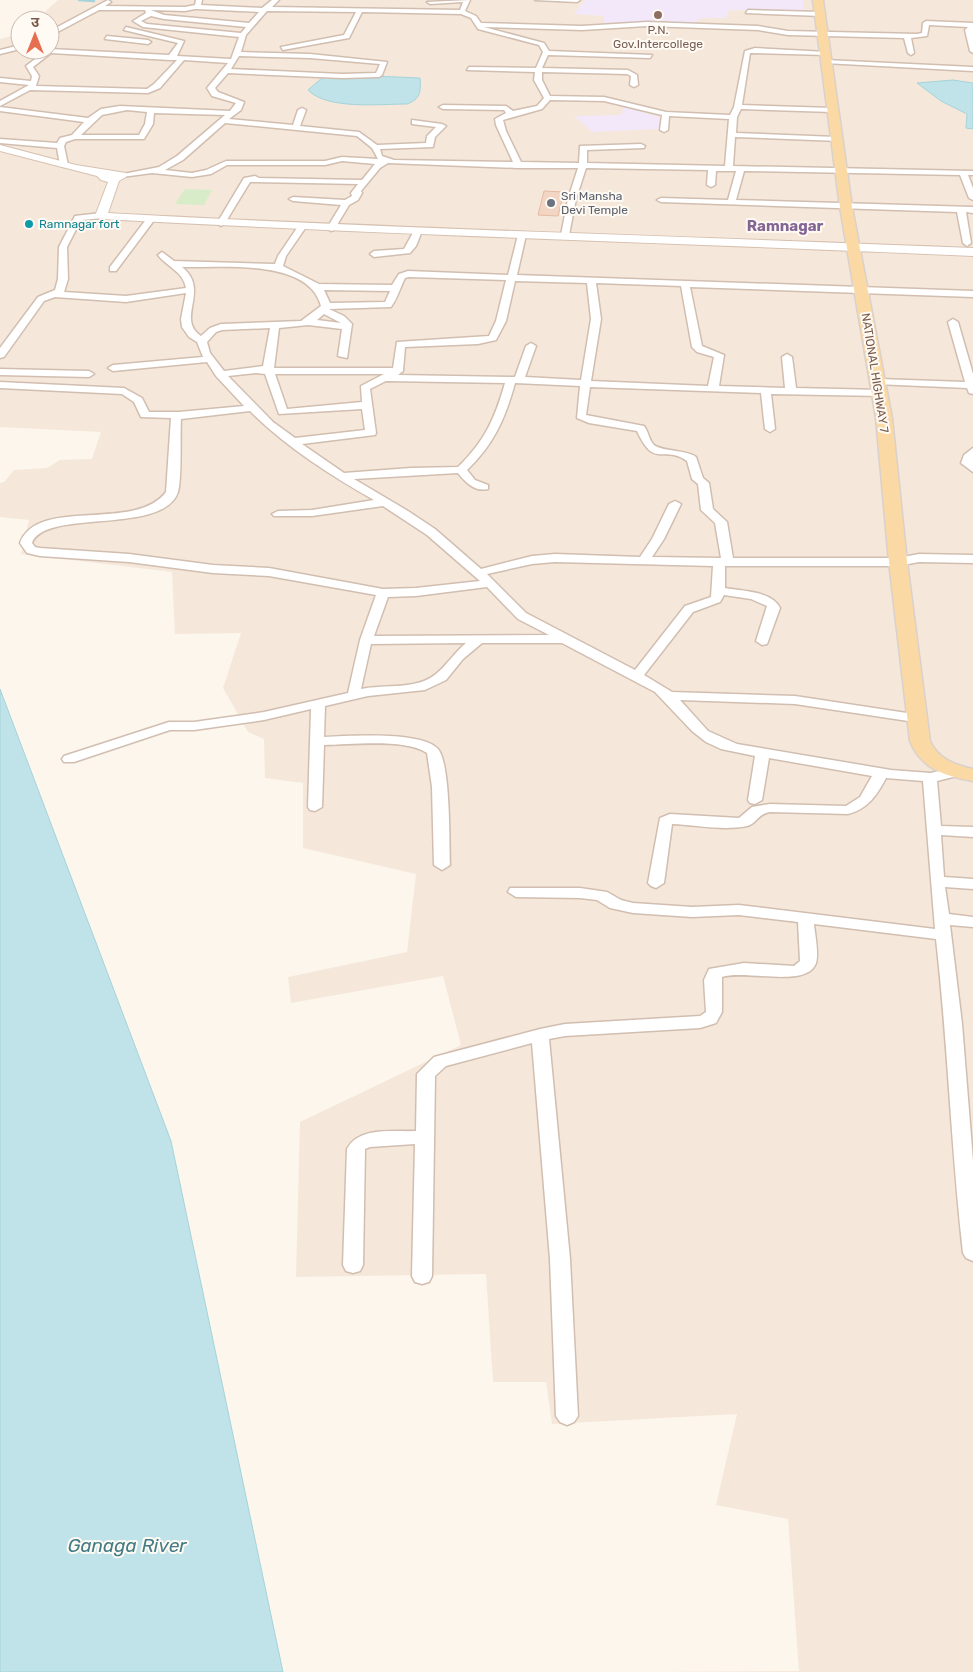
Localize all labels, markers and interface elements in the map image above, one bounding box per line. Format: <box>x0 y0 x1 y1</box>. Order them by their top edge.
marker: P.N. Gov.Intercollege <box>652 9 664 21</box>
north arrow <box>10 10 60 60</box>
text: उ <box>31 14 40 31</box>
place label: P.N. Gov.Intercollege <box>613 23 703 51</box>
place label: Sri Mansha Devi Temple <box>561 189 628 217</box>
marker: Sri Mansha Devi Temple <box>545 197 557 209</box>
place label: Ramnagar fort <box>39 217 120 231</box>
district label: Ramnagar <box>747 217 823 235</box>
marker: Ramnagar fort <box>23 218 35 230</box>
street label: NATIONAL HIGHWAY 7 <box>859 312 891 434</box>
water label: Ganaga River <box>68 1534 187 1557</box>

